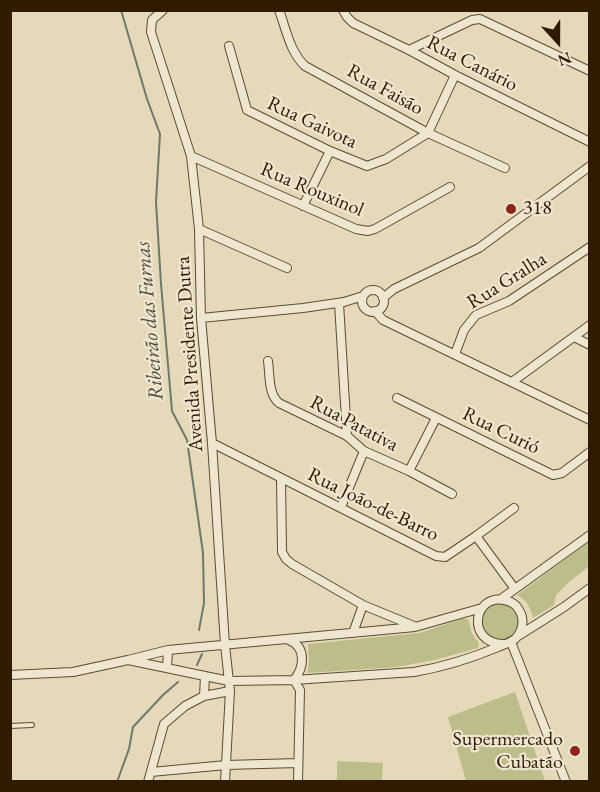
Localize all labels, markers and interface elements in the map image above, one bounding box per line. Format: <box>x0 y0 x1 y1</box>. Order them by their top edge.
north arrow <box>528 12 588 72</box>
street label: Rua Canário <box>422 31 522 97</box>
text: N <box>555 47 574 71</box>
street label: Rua Faisão <box>343 59 427 121</box>
street label: Rua Gaivota <box>263 92 361 154</box>
street label: Rua Rouxinol <box>257 157 367 223</box>
place label: 318 <box>523 197 552 221</box>
marker: 318 <box>504 202 518 216</box>
water label: Ribeirão das Furnas <box>130 240 170 402</box>
street label: Rua Gralha <box>463 247 551 315</box>
street label: Avenida Presidente Dutra <box>171 255 209 453</box>
street label: Rua Patativa <box>306 391 402 457</box>
street label: Rua Curió <box>458 402 544 460</box>
street label: Rua João-de-Barro <box>304 463 442 547</box>
place label: Supermercado Cubatão <box>452 728 563 775</box>
marker: Supermercado Cubatão <box>568 744 582 758</box>

